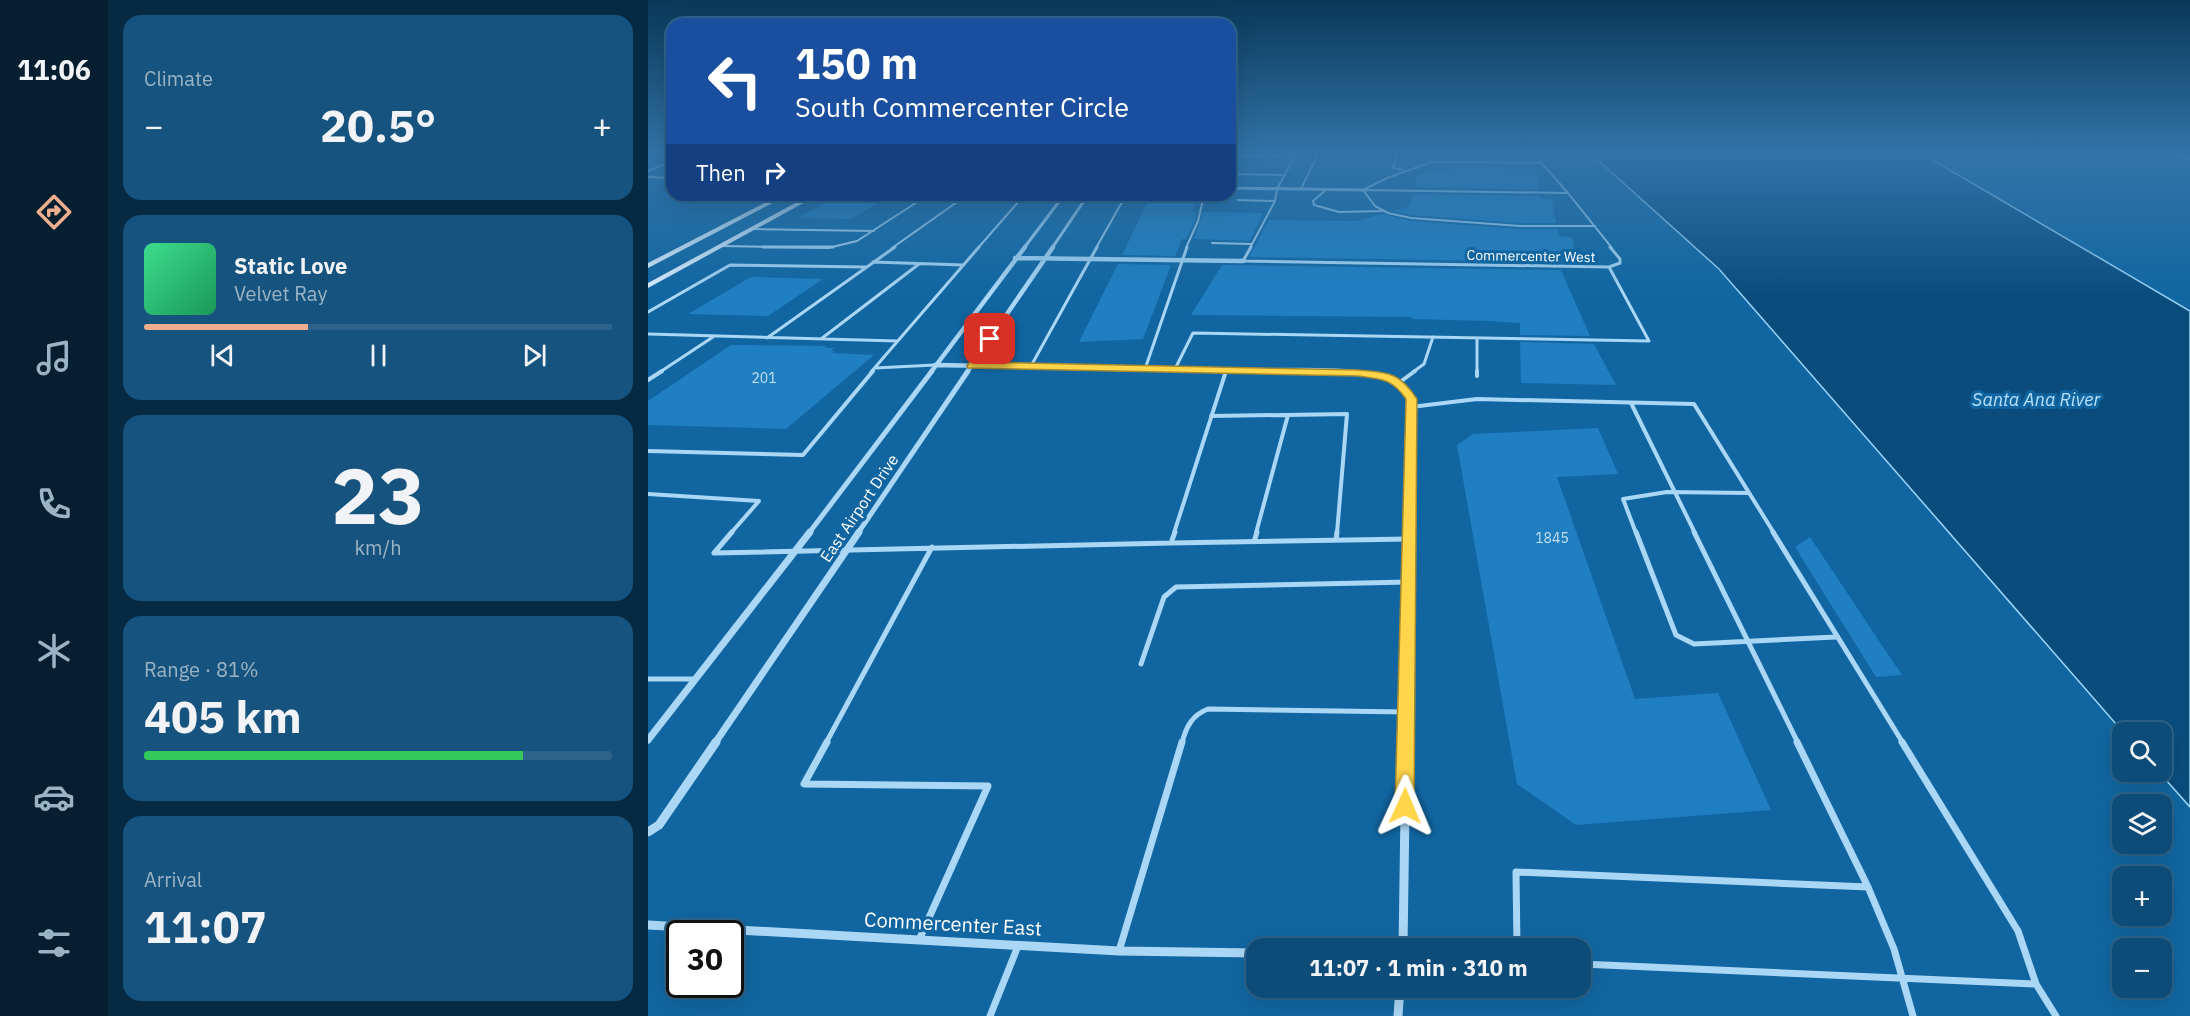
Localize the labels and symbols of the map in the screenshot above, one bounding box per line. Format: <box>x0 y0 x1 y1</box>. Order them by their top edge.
street label: Commercenter West <box>1466 246 1596 266</box>
pin <box>964 313 1015 364</box>
house number: 201 <box>751 369 777 387</box>
water label: Santa Ana River <box>1972 388 2100 411</box>
street label: East Airport Drive <box>816 450 903 566</box>
house number: 1845 <box>1535 529 1569 547</box>
position arrow <box>1373 774 1437 838</box>
street label: Commercenter East <box>863 905 1043 942</box>
speed limit sign: 30 <box>666 920 744 998</box>

